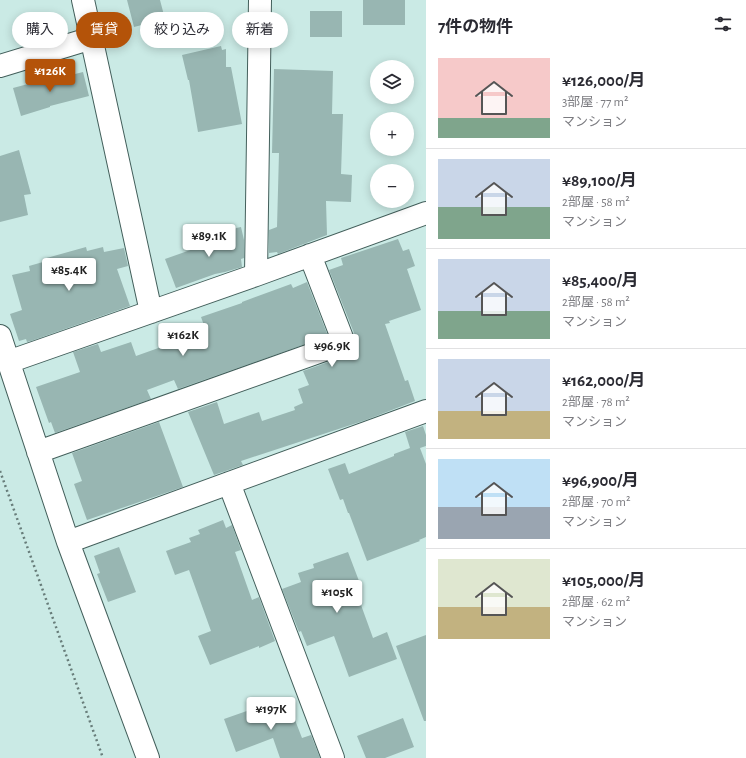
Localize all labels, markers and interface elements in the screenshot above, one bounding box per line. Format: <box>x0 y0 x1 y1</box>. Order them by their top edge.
chip: 購入 <box>12 12 68 48</box>
chip: 賃貸 <box>76 12 132 48</box>
chip: 絞り込み <box>140 12 224 48</box>
chip: 新着 <box>232 12 288 48</box>
icon: filters <box>712 13 734 35</box>
text: 7件の物件 <box>438 18 513 35</box>
pin: ¥126K <box>22 59 78 93</box>
map controls <box>370 60 414 208</box>
button: layers <box>370 60 414 104</box>
text: ¥126K <box>34 65 66 78</box>
text: ¥126,000/月 <box>562 72 646 89</box>
icon: home <box>470 74 518 122</box>
text: 3部屋 · 77 m² <box>562 96 629 109</box>
button: + <box>370 112 414 156</box>
text: マンション <box>562 116 627 129</box>
button: − <box>370 164 414 208</box>
text: ¥89,100/月 <box>562 172 637 189</box>
icon: home <box>470 175 518 223</box>
text: 2部屋 · 58 m² <box>562 196 630 209</box>
text: マンション <box>562 216 627 229</box>
pin: ¥89.1K <box>176 224 242 258</box>
text: ¥89.1K <box>192 230 226 243</box>
pin: ¥85.4K <box>36 258 102 292</box>
text: ¥85.4K <box>51 264 87 277</box>
text: ¥85,400/月 <box>562 272 639 289</box>
icon: home <box>470 275 518 323</box>
text: 2部屋 · 58 m² <box>562 296 630 309</box>
text: マンション <box>562 316 627 329</box>
pin: ¥162K <box>155 323 211 357</box>
text: ¥162K <box>167 329 199 342</box>
pin: ¥96.9K <box>299 334 365 368</box>
text: ¥96.9K <box>314 340 350 353</box>
text: ¥162,000/月 <box>562 372 646 389</box>
icon: home <box>470 375 518 423</box>
text: 2部屋 · 78 m² <box>562 396 630 409</box>
text: マンション <box>562 416 627 429</box>
text: ¥96,900/月 <box>562 472 639 489</box>
icon: home <box>470 475 518 523</box>
text: 2部屋 · 70 m² <box>562 496 631 509</box>
text: マンション <box>562 516 627 529</box>
text: ¥105,000/月 <box>562 572 646 589</box>
icon: home <box>470 575 518 623</box>
pin: ¥105K <box>309 580 365 614</box>
text: ¥105K <box>321 586 353 599</box>
text: 2部屋 · 62 m² <box>562 596 630 609</box>
text: マンション <box>562 616 627 629</box>
pin: ¥197K <box>243 697 299 731</box>
text: ¥197K <box>255 703 287 716</box>

